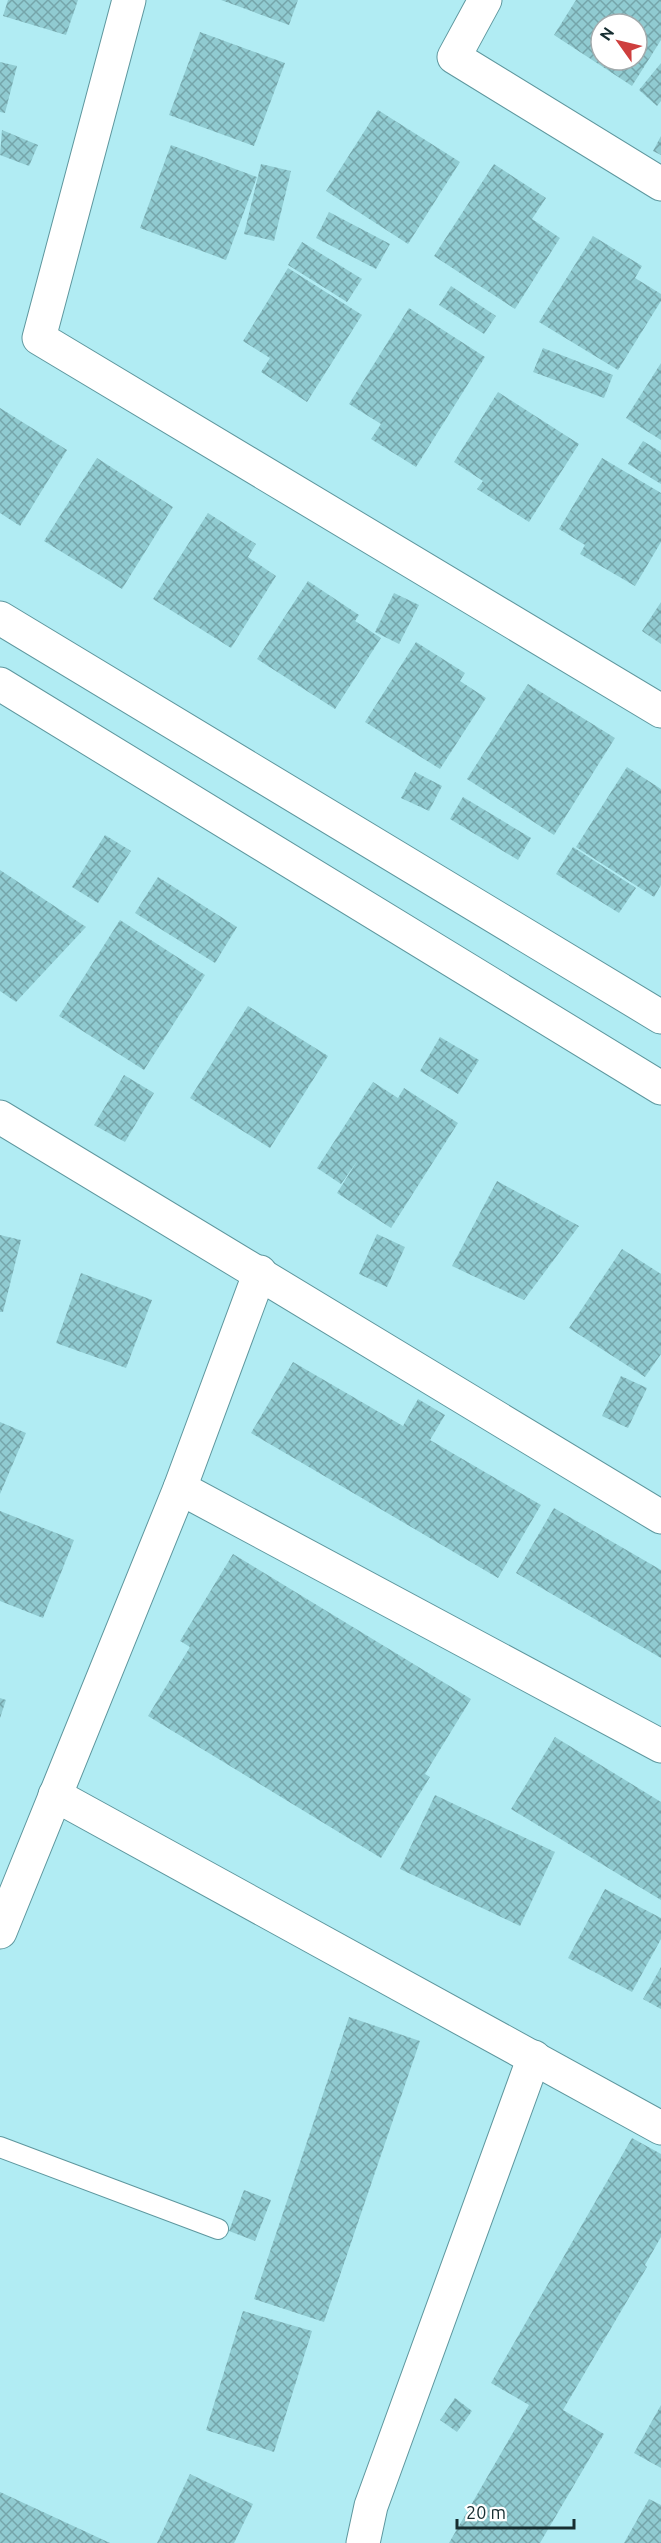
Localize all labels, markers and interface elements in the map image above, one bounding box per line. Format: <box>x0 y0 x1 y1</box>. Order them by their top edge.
north arrow <box>589 12 649 72</box>
text: N <box>596 24 617 44</box>
scale bar <box>457 2492 574 2530</box>
text: 20 m <box>466 2502 506 2522</box>

